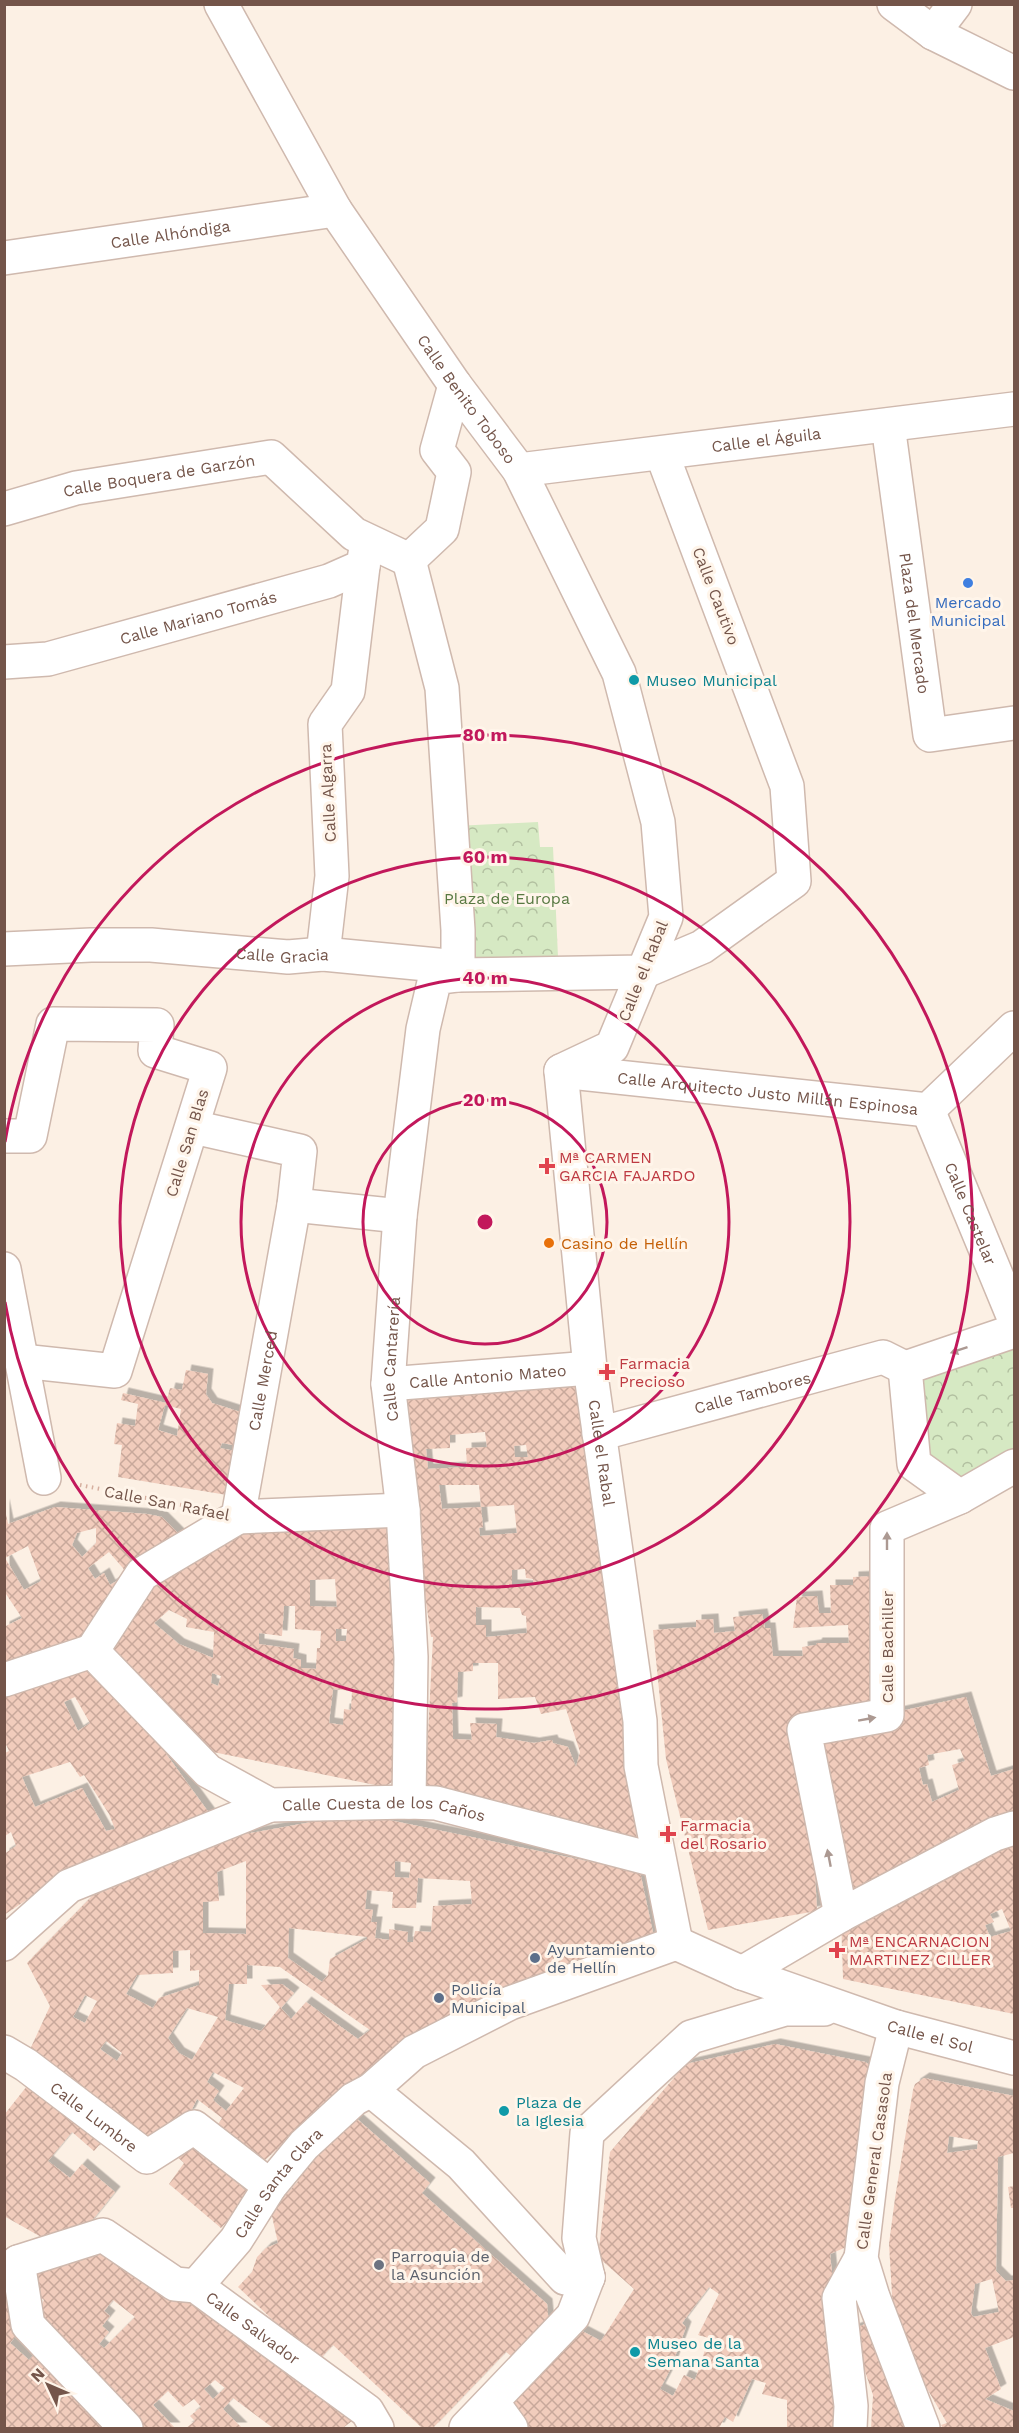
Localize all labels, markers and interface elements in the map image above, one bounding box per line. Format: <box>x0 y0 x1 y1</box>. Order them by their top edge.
street label: Calle Alhóndiga <box>109 216 231 252</box>
street label: Calle Benito Toboso <box>414 331 520 467</box>
street label: Calle el Águila <box>710 423 822 456</box>
street label: Calle Boquera de Garzón <box>61 450 256 501</box>
street label: Calle Cautivo <box>689 544 743 648</box>
street label: Plaza del Mercado <box>896 551 934 695</box>
marker: Mercado Municipal <box>961 576 975 590</box>
street label: Calle Mariano Tomás <box>118 587 279 648</box>
place label: Mercado Municipal <box>931 593 1005 630</box>
place label: Museo Municipal <box>646 671 777 690</box>
marker: Museo Municipal <box>627 673 641 687</box>
text: 80 m <box>463 724 507 745</box>
street label: Calle Algarra <box>316 743 340 843</box>
text: 60 m <box>463 846 507 867</box>
park label: Plaza de Europa <box>444 889 570 908</box>
street label: Calle el Rabal <box>614 918 672 1024</box>
street label: Calle Gracia <box>235 943 330 967</box>
text: 40 m <box>462 967 508 988</box>
street label: Calle Arquitecto Justo Millán Espinosa <box>616 1068 919 1118</box>
street label: Calle San Blas <box>162 1087 212 1199</box>
text: 20 m <box>463 1089 507 1110</box>
place label: Mª CARMEN GARCIA FAJARDO <box>559 1148 695 1185</box>
marker: Mª CARMEN GARCIA FAJARDO <box>540 1159 554 1173</box>
street label: Calle Castelar <box>941 1159 1001 1268</box>
centre of rings <box>475 1212 495 1232</box>
place label: Casino de Hellín <box>561 1234 688 1253</box>
marker: Casino de Hellín <box>542 1236 556 1250</box>
street label: Calle Cantarería <box>378 1296 404 1423</box>
street label: Calle Merced <box>244 1329 281 1432</box>
one-way arrow <box>950 1346 968 1355</box>
place label: Farmacia Precioso <box>619 1354 690 1391</box>
street label: Calle Antonio Mateo <box>408 1360 567 1392</box>
marker: Farmacia Precioso <box>600 1365 614 1379</box>
street label: Calle Tambores <box>692 1368 813 1417</box>
street label: Calle el Rabal <box>585 1398 619 1507</box>
street label: Calle San Rafael <box>103 1481 232 1525</box>
one-way arrow <box>882 1531 892 1550</box>
street label: Calle Bachiller <box>878 1590 897 1703</box>
one-way arrow <box>858 1714 877 1723</box>
street label: Calle Cuesta de los Caños <box>282 1792 488 1825</box>
place label: Farmacia del Rosario <box>680 1816 767 1853</box>
marker: Farmacia del Rosario <box>661 1827 675 1841</box>
one-way arrow <box>824 1848 833 1867</box>
place label: Mª ENCARNACION MARTINEZ CILLER <box>849 1932 991 1969</box>
place label: Ayuntamiento de Hellín <box>547 1940 655 1977</box>
marker: Mª ENCARNACION MARTINEZ CILLER <box>830 1943 844 1957</box>
marker: Ayuntamiento de Hellín <box>528 1951 542 1965</box>
place label: Policía Municipal <box>451 1980 526 2017</box>
marker: Policía Municipal <box>432 1991 446 2005</box>
street label: Calle el Sol <box>885 2015 976 2056</box>
street label: Calle General Casasola <box>852 2071 896 2251</box>
street label: Calle Lumbre <box>47 2077 141 2156</box>
place label: Plaza de la Iglesia <box>516 2093 584 2130</box>
marker: Plaza de la Iglesia <box>497 2104 511 2118</box>
street label: Calle Santa Clara <box>230 2124 326 2242</box>
place label: Parroquia de la Asunción <box>391 2247 490 2284</box>
marker: Parroquia de la Asunción <box>372 2258 386 2272</box>
street label: Calle Salvador <box>202 2287 304 2369</box>
place label: Museo de la Semana Santa <box>647 2334 760 2371</box>
marker: Museo de la Semana Santa <box>628 2345 642 2359</box>
north arrow <box>18 2355 78 2415</box>
text: N <box>27 2364 49 2386</box>

